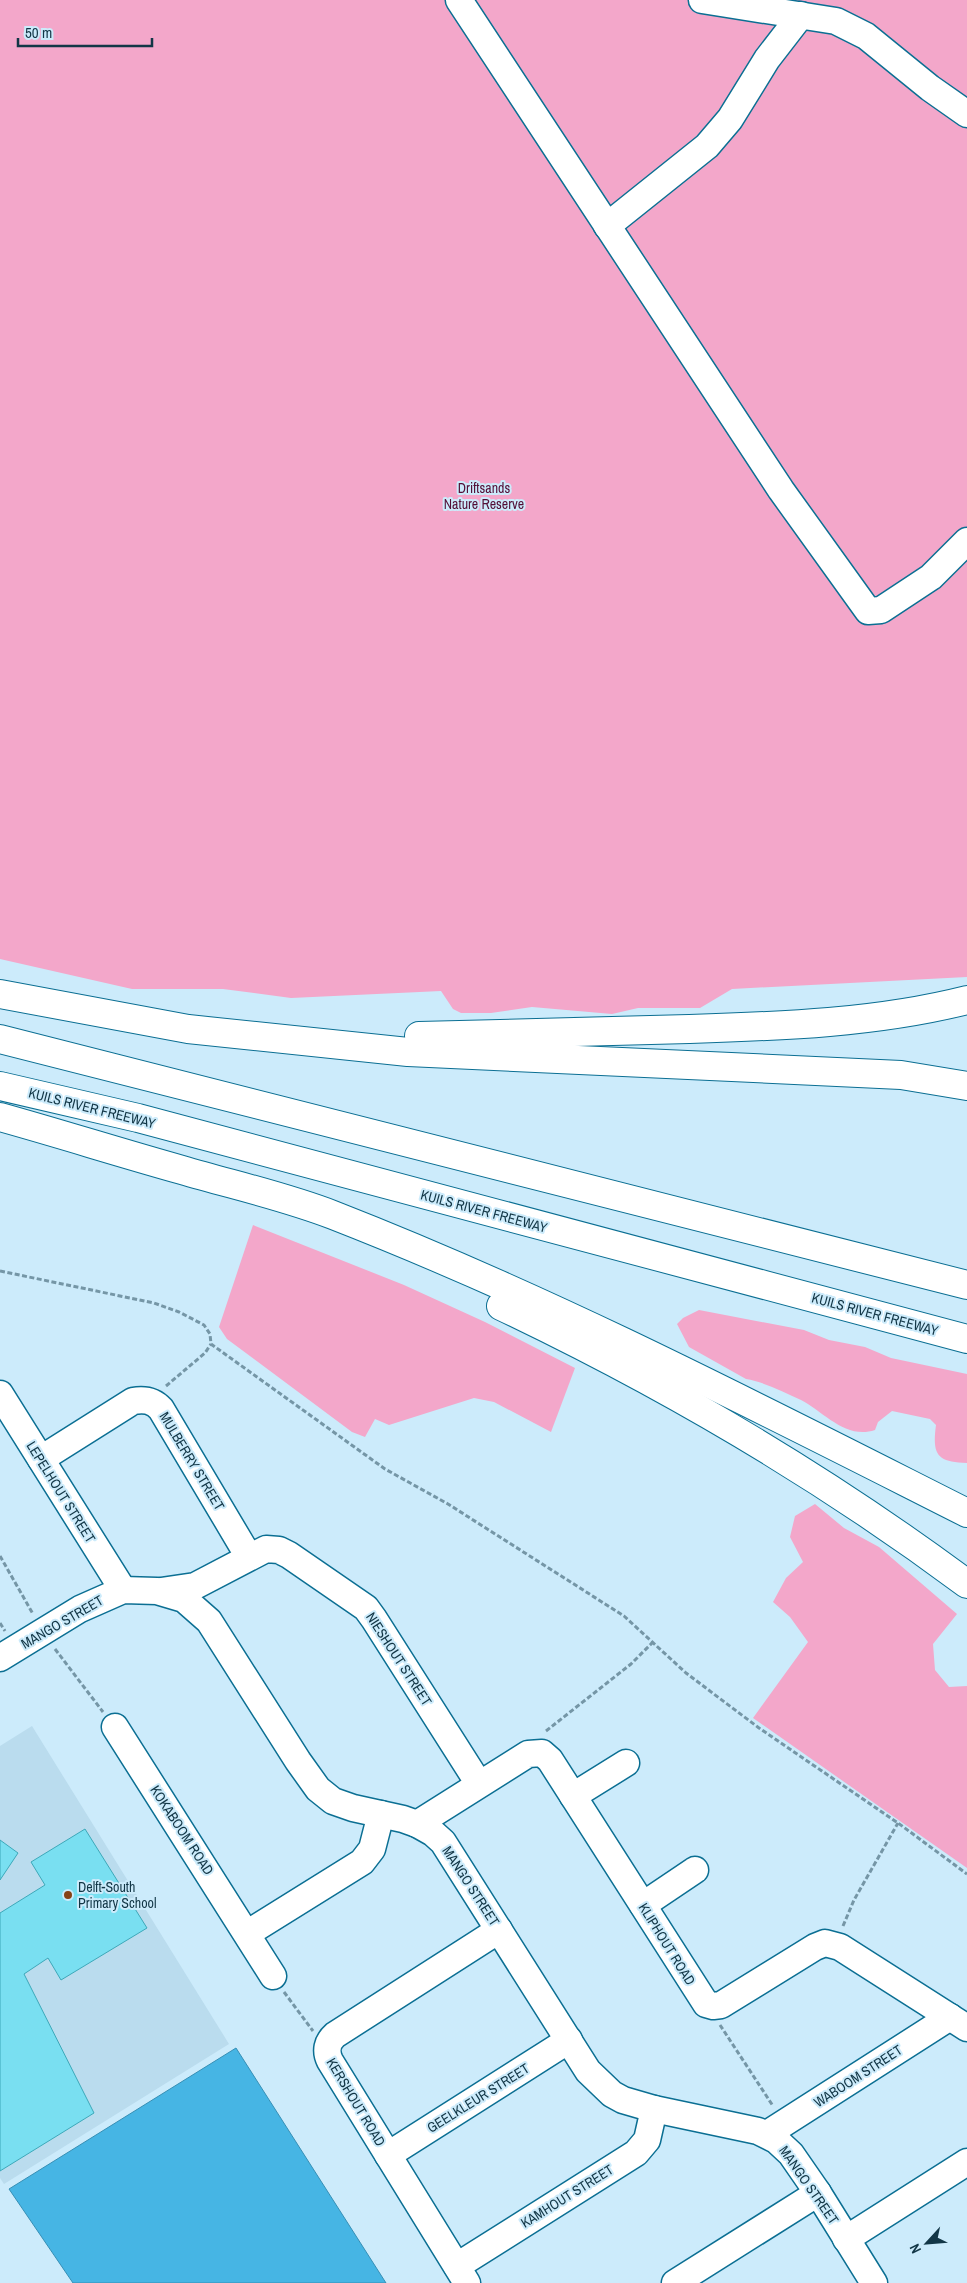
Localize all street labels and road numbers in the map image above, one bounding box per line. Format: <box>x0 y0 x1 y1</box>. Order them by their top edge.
street label: KUILS RIVER FREEWAY <box>27 1084 158 1133</box>
street label: KUILS RIVER FREEWAY <box>419 1185 550 1237</box>
street label: KUILS RIVER FREEWAY <box>810 1288 941 1340</box>
street label: MULBERRY STREET <box>155 1408 229 1514</box>
street label: LEPELHOUT STREET <box>22 1438 100 1546</box>
street label: MANGO STREET <box>18 1591 106 1653</box>
street label: NIESHOUT STREET <box>362 1609 436 1709</box>
street label: KOKABOOM ROAD <box>146 1782 218 1878</box>
street label: MANGO STREET <box>438 1843 504 1929</box>
street label: KLIPHOUT ROAD <box>635 1900 699 1988</box>
street label: WABOOM STREET <box>810 2041 906 2111</box>
street label: KERSHOUT ROAD <box>323 2055 389 2149</box>
street label: GEELKLEUR STREET <box>423 2059 533 2137</box>
street label: MANGO STREET <box>775 2142 843 2228</box>
street label: KAMHOUT STREET <box>517 2160 617 2232</box>

